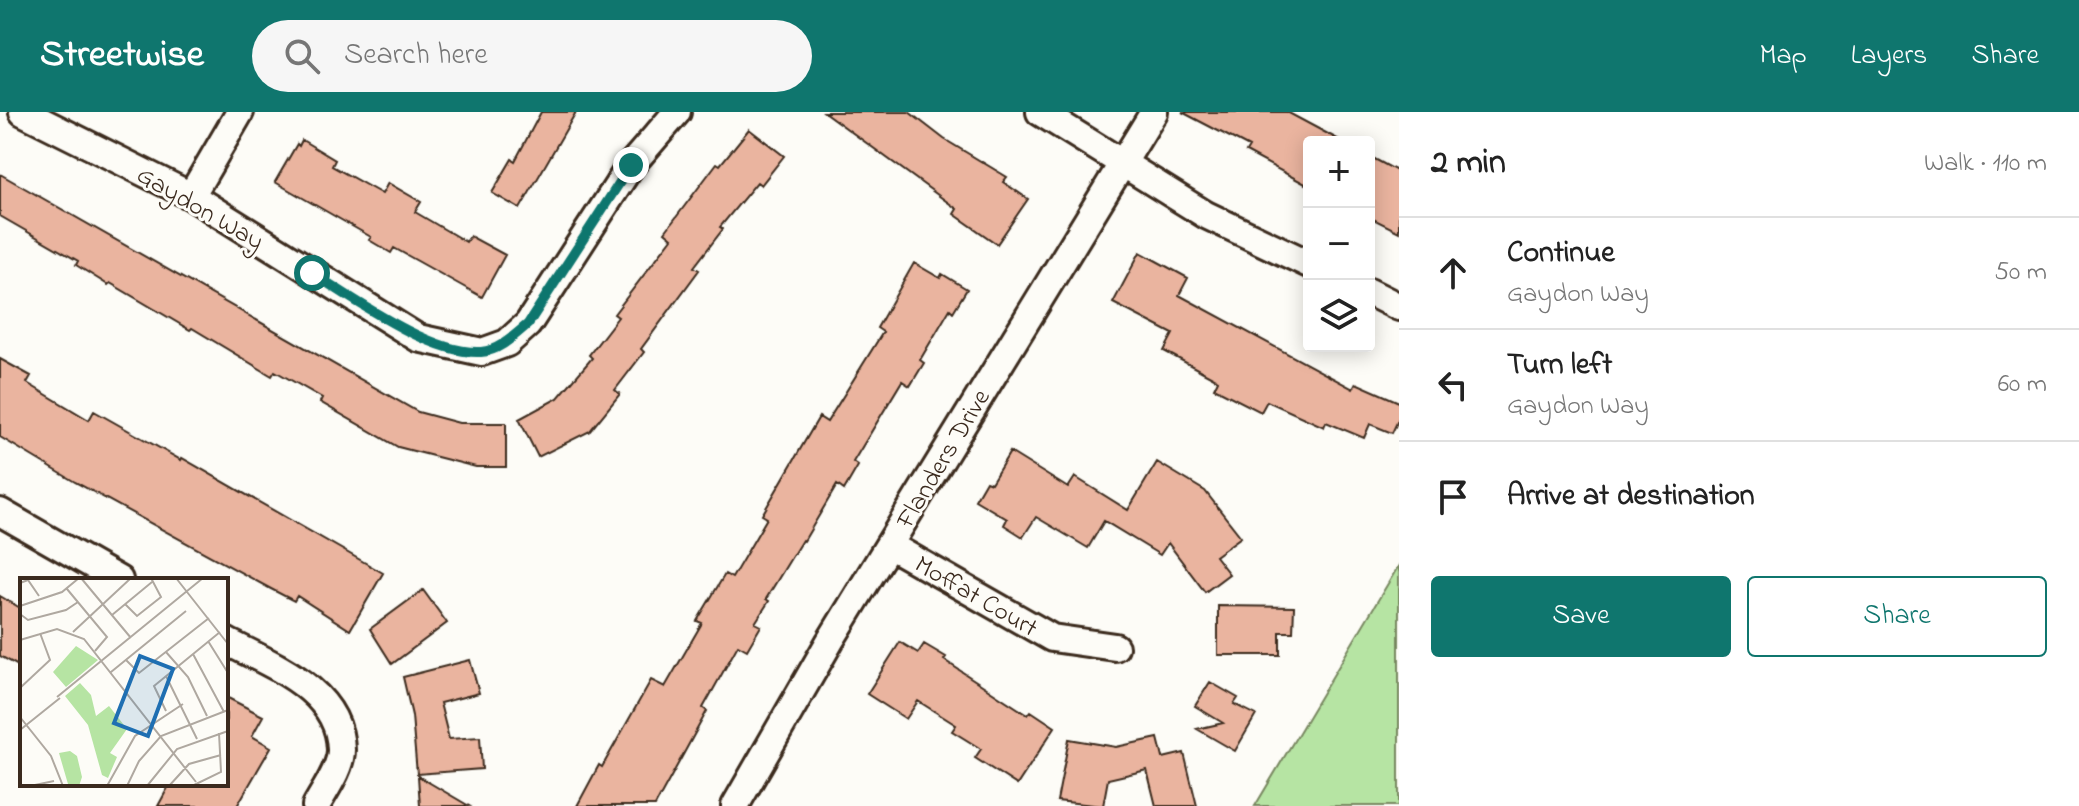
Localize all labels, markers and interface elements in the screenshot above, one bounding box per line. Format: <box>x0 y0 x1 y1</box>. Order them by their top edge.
search box <box>252 20 812 92</box>
text: Streetwise <box>40 28 204 84</box>
icon: search <box>280 34 324 78</box>
text: Search here <box>344 34 488 78</box>
text: Map <box>1759 36 1807 77</box>
text: Layers <box>1851 36 1927 77</box>
text: Share <box>1971 36 2039 77</box>
map controls <box>1303 136 1375 352</box>
button: + <box>1303 136 1375 208</box>
text: 2 min <box>1431 139 1506 189</box>
text: Walk · 110 m <box>1924 145 2047 183</box>
route end <box>613 147 649 183</box>
street label: Gaydon Way <box>129 158 270 261</box>
button: − <box>1303 208 1375 280</box>
text: Continue <box>1507 232 1615 276</box>
icon: ahead <box>1431 251 1475 295</box>
text: 50 m <box>1994 254 2047 292</box>
route start <box>294 255 330 291</box>
text: Gaydon Way <box>1507 276 1649 314</box>
button: layers <box>1303 280 1375 352</box>
text: Turn left <box>1507 344 1612 388</box>
icon: left <box>1431 363 1475 407</box>
text: 60 m <box>1998 366 2047 404</box>
street label: Flanders Drive <box>887 382 1001 537</box>
text: Gaydon Way <box>1507 388 1649 426</box>
icon: arrive <box>1431 475 1475 519</box>
text: Arrive at destination <box>1507 475 1755 519</box>
street label: Moffat Court <box>907 547 1044 648</box>
button: Save <box>1431 576 1731 657</box>
button: Share <box>1747 576 2047 657</box>
inset map <box>20 578 228 786</box>

